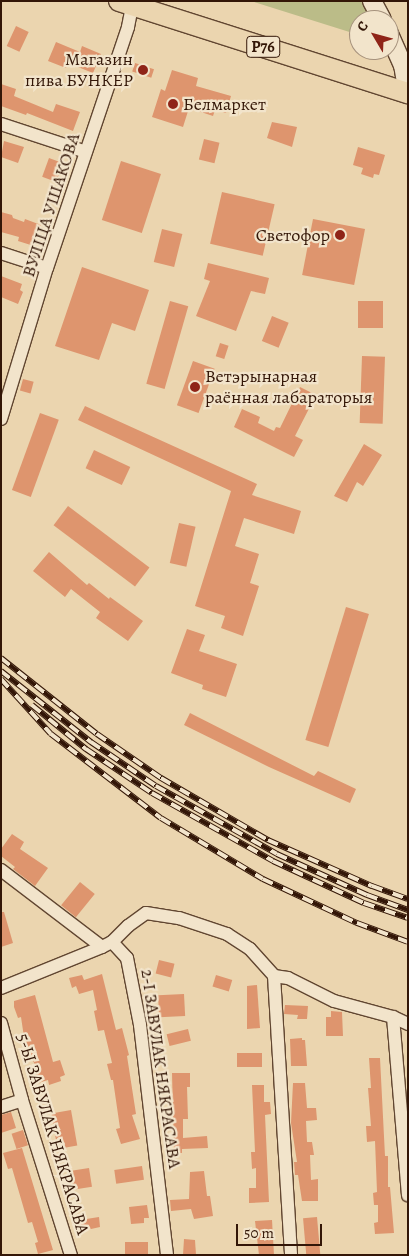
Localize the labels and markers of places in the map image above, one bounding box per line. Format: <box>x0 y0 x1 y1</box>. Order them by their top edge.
place label: Магазин пива БУНКЕР <box>25 49 133 92</box>
marker: Магазин пива БУНКЕР <box>137 64 149 76</box>
place label: Белмаркет <box>183 93 266 115</box>
marker: Белмаркет <box>167 98 179 110</box>
place label: Светофор <box>256 224 330 246</box>
marker: Светофор <box>334 229 346 241</box>
place label: Ветэрынарная раённая лабараторыя <box>205 366 373 408</box>
marker: Ветэрынарная раённая лабараторыя <box>189 381 201 393</box>

